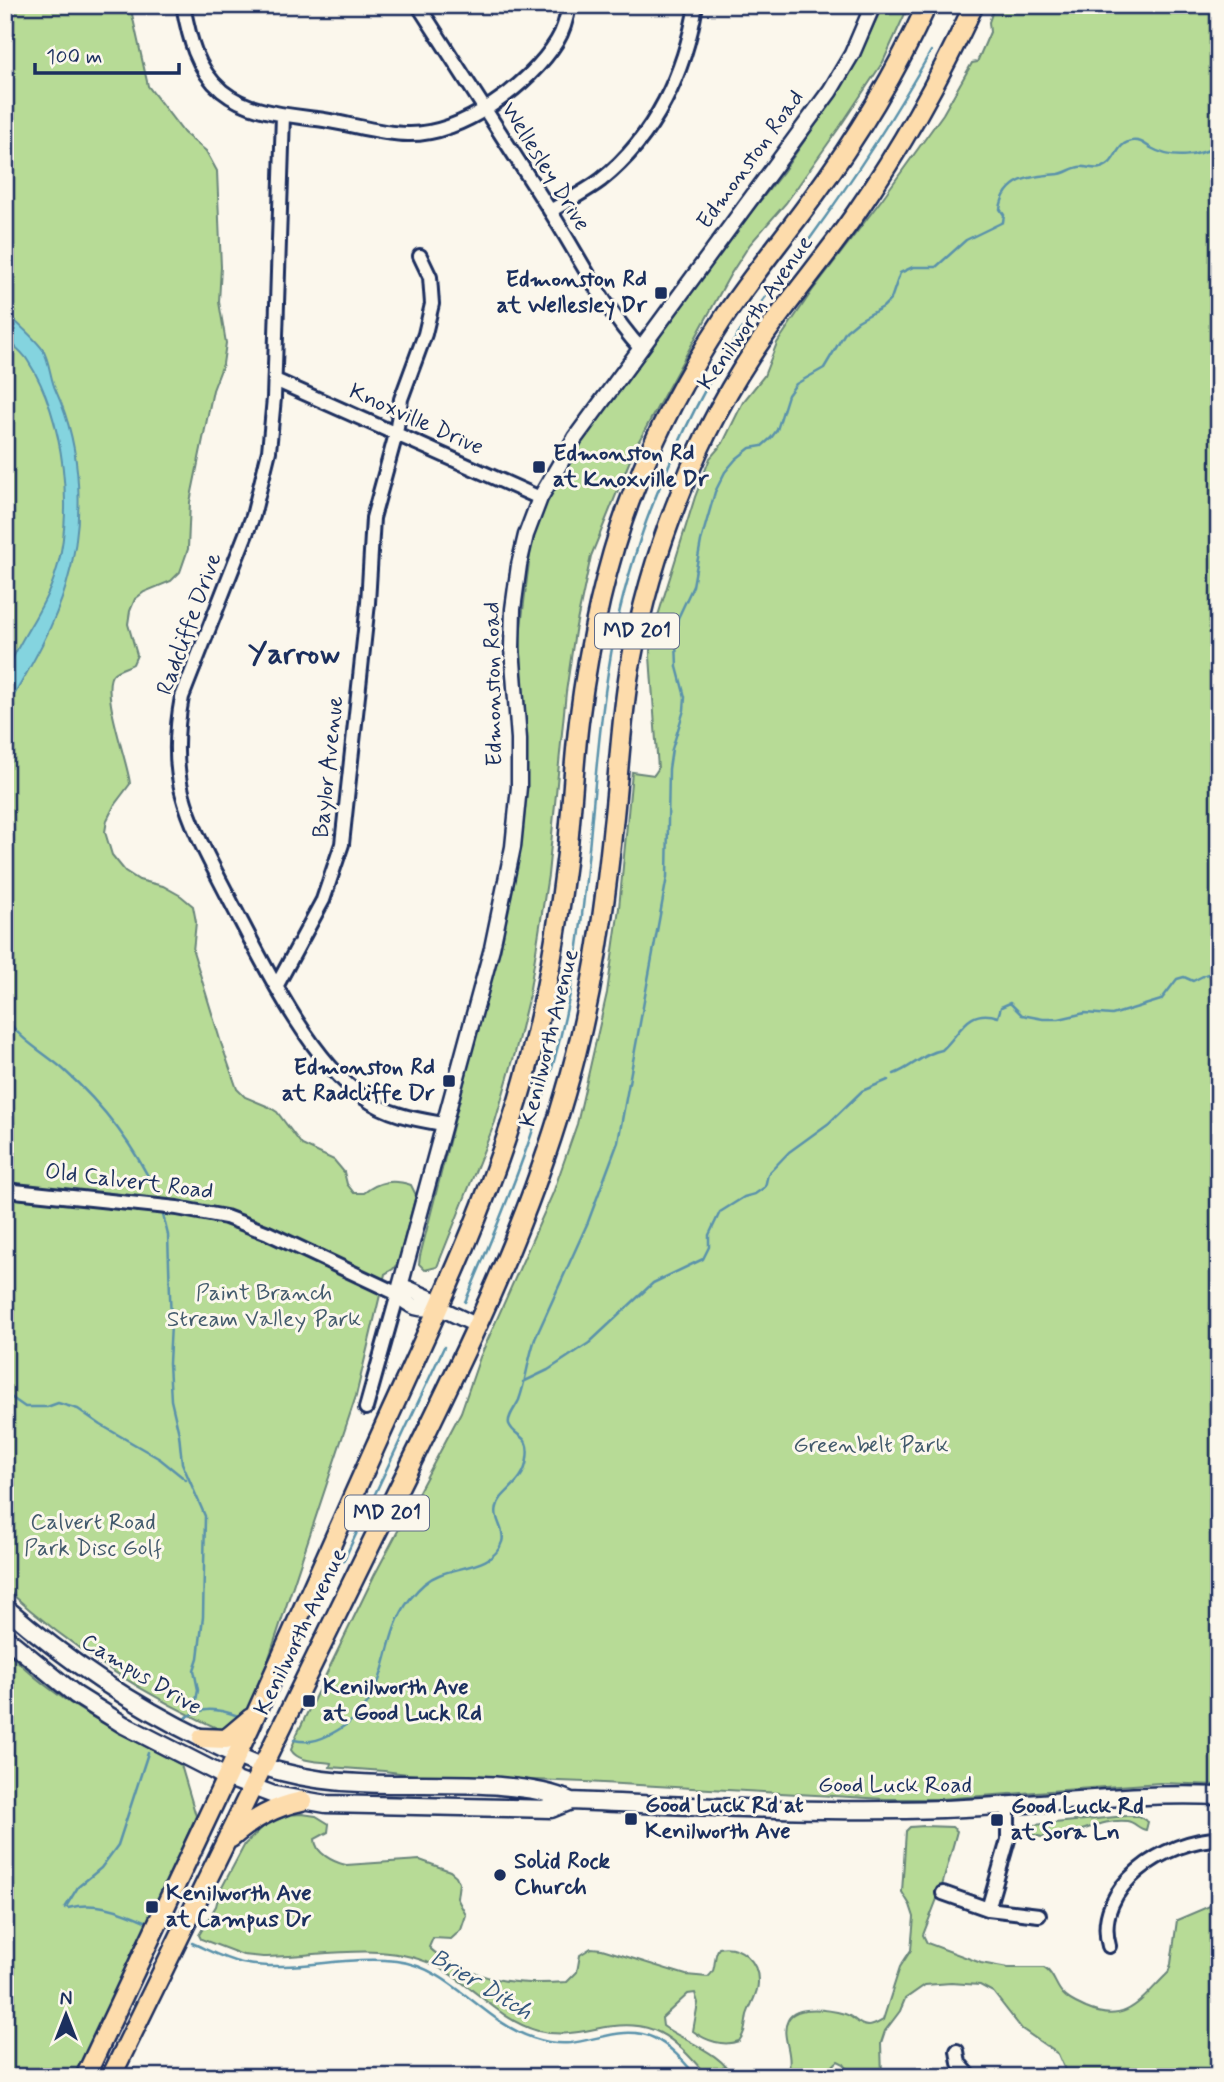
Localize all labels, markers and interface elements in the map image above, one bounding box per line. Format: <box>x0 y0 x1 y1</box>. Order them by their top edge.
scale bar <box>35 32 178 76</box>
text: 100 m <box>46 43 102 71</box>
street label: Edmonston Road <box>690 85 812 235</box>
street label: Wellesley Drive <box>493 97 597 237</box>
street label: Kenilworth Avenue <box>691 230 821 396</box>
place label: Edmonston Rd at Wellesley Dr <box>497 265 648 321</box>
marker: Edmonston Rd at Wellesley Dr <box>653 285 669 301</box>
street label: Knoxville Drive <box>344 377 488 463</box>
place label: Edmonston Rd at Knoxville Dr <box>553 439 710 495</box>
marker: Edmonston Rd at Knoxville Dr <box>531 459 547 475</box>
street label: Radcliffe Drive <box>150 548 230 699</box>
street label: Edmonston Road <box>478 601 510 767</box>
road number: MD 201 <box>595 614 679 648</box>
district label: Yarrow <box>248 635 340 674</box>
street label: Baylor Avenue <box>307 694 351 839</box>
street label: Kenilworth Avenue <box>513 946 587 1130</box>
place label: Edmonston Rd at Radcliffe Dr <box>282 1053 435 1109</box>
marker: Edmonston Rd at Radcliffe Dr <box>441 1073 457 1089</box>
street label: Old Calvert Road <box>43 1157 215 1207</box>
park label: Paint Branch Stream Valley Park <box>167 1279 361 1335</box>
park label: Greenbelt Park <box>793 1431 949 1461</box>
road number: MD 201 <box>345 1496 429 1530</box>
park label: Calvert Road Park Disc Golf <box>24 1508 162 1564</box>
street label: Kenilworth Avenue <box>248 1543 354 1721</box>
street label: Campus Drive <box>75 1627 207 1723</box>
place label: Kenilworth Ave at Good Luck Rd <box>323 1673 482 1729</box>
marker: Kenilworth Ave at Good Luck Rd <box>301 1693 317 1709</box>
street label: Good Luck Road <box>818 1771 972 1801</box>
place label: Good Luck Rd at Kenilworth Ave <box>645 1791 804 1847</box>
place label: Good Luck Rd at Sora Ln <box>1011 1792 1144 1848</box>
marker: Good Luck Rd at Kenilworth Ave <box>623 1811 639 1827</box>
marker: Good Luck Rd at Sora Ln <box>989 1812 1005 1828</box>
place label: Solid Rock Church <box>514 1847 611 1903</box>
marker: Solid Rock Church <box>492 1867 508 1883</box>
place label: Kenilworth Ave at Campus Dr <box>166 1879 312 1935</box>
marker: Kenilworth Ave at Campus Dr <box>144 1899 160 1915</box>
water label: Brier Ditch <box>424 1942 538 2028</box>
north arrow <box>32 1980 102 2050</box>
text: N <box>60 1987 72 2012</box>

